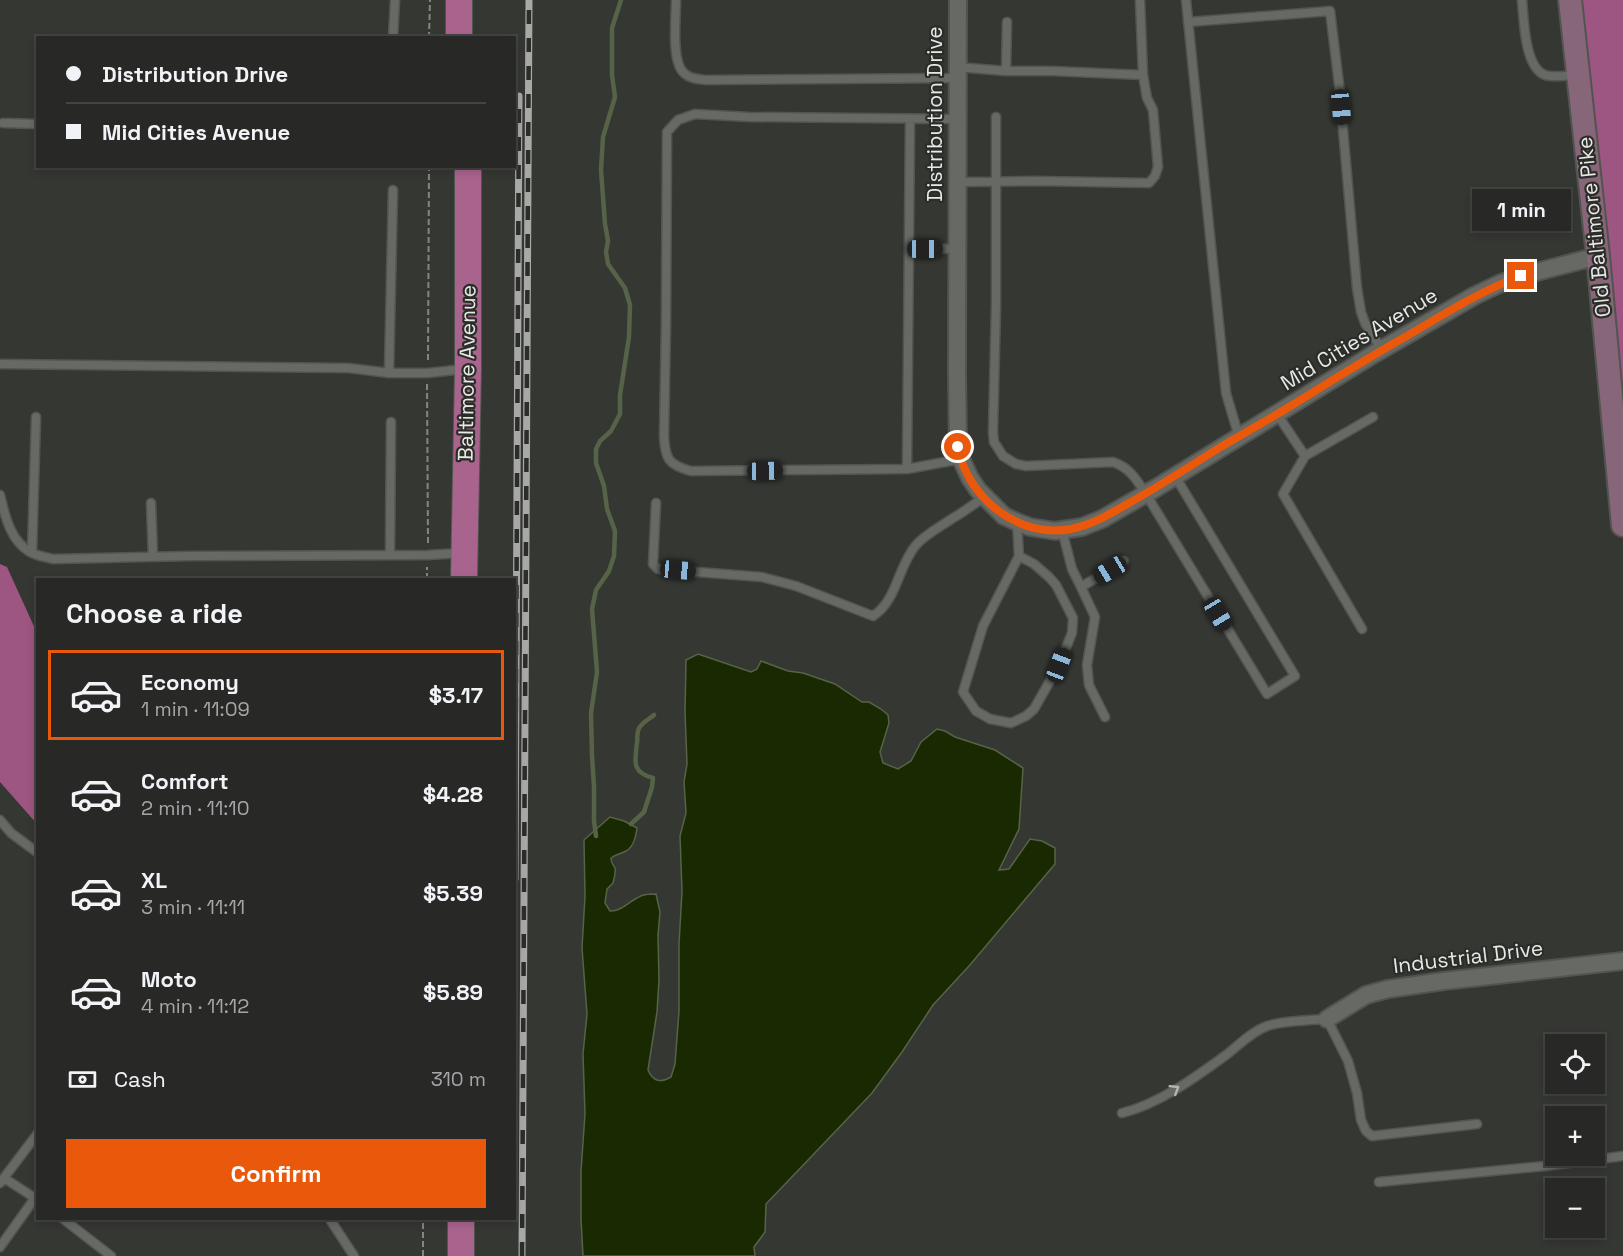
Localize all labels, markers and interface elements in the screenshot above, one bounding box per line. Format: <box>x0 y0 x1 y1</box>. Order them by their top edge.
street label: Distribution Drive <box>921 26 948 202</box>
text: Distribution Drive <box>102 60 288 88</box>
car <box>1330 88 1352 126</box>
text: Mid Cities Avenue <box>102 118 290 146</box>
street label: Old Baltimore Pike <box>1571 135 1616 319</box>
callout: 1 min <box>1472 189 1570 231</box>
text: 1 min <box>1497 197 1546 223</box>
car <box>907 240 943 258</box>
route end <box>1507 262 1534 289</box>
street label: Mid Cities Avenue <box>1275 281 1442 396</box>
street label: Baltimore Avenue <box>451 285 482 461</box>
route start <box>944 433 971 460</box>
car <box>747 462 783 480</box>
car <box>1090 553 1130 587</box>
car <box>659 559 697 581</box>
car <box>1201 594 1235 634</box>
text: Choose a ride <box>66 596 243 631</box>
car <box>1044 645 1074 685</box>
icon: car <box>69 668 123 722</box>
text: Economy <box>141 668 239 696</box>
text: $3.17 <box>429 681 483 709</box>
text: 1 min · 11:09 <box>141 696 250 722</box>
icon: car <box>69 767 123 821</box>
text: Comfort <box>141 767 229 795</box>
text: $4.28 <box>423 780 483 808</box>
text: 2 min · 11:10 <box>141 795 250 821</box>
icon: car <box>69 866 123 920</box>
text: XL <box>141 866 167 894</box>
text: $5.39 <box>423 879 483 907</box>
text: 3 min · 11:11 <box>141 894 245 920</box>
street label: Industrial Drive <box>1391 934 1544 979</box>
icon: car <box>69 965 123 1019</box>
text: Moto <box>141 965 197 993</box>
text: $5.89 <box>423 978 483 1006</box>
text: 4 min · 11:12 <box>141 993 249 1019</box>
map controls <box>1545 1034 1605 1238</box>
button: locate <box>1545 1034 1605 1094</box>
icon: cash <box>66 1063 99 1096</box>
text: Cash <box>114 1065 166 1093</box>
text: 310 m <box>431 1066 486 1092</box>
one-way arrow <box>1169 1084 1179 1096</box>
button: + <box>1545 1106 1605 1166</box>
button: Confirm <box>66 1139 486 1208</box>
button: − <box>1545 1178 1605 1238</box>

